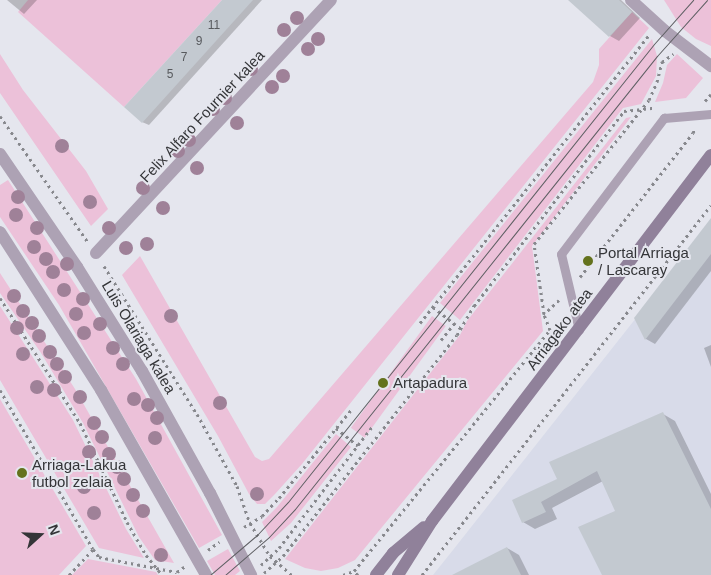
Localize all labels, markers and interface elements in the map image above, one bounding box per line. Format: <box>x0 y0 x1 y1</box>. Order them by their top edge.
house number: 11 <box>208 19 220 33</box>
house number: 9 <box>196 35 202 49</box>
street label: Felix Alfaro Fournier kalea <box>136 46 268 186</box>
house number: 7 <box>181 51 187 65</box>
house number: 5 <box>167 68 173 82</box>
place label: Portal Arriaga / Lascaray <box>598 243 690 278</box>
marker: Portal Arriaga / Lascaray <box>582 255 594 267</box>
street label: Luis Olariaga kalea <box>98 277 180 397</box>
street label: Arriagako atea <box>522 285 596 373</box>
place label: Artapadura <box>393 374 467 392</box>
marker: Artapadura <box>377 377 389 389</box>
place label: Arriaga-Lakua futbol zelaia <box>32 455 126 490</box>
marker: Arriaga-Lakua futbol zelaia <box>16 467 28 479</box>
north arrow <box>15 510 65 560</box>
text: N <box>45 522 63 537</box>

